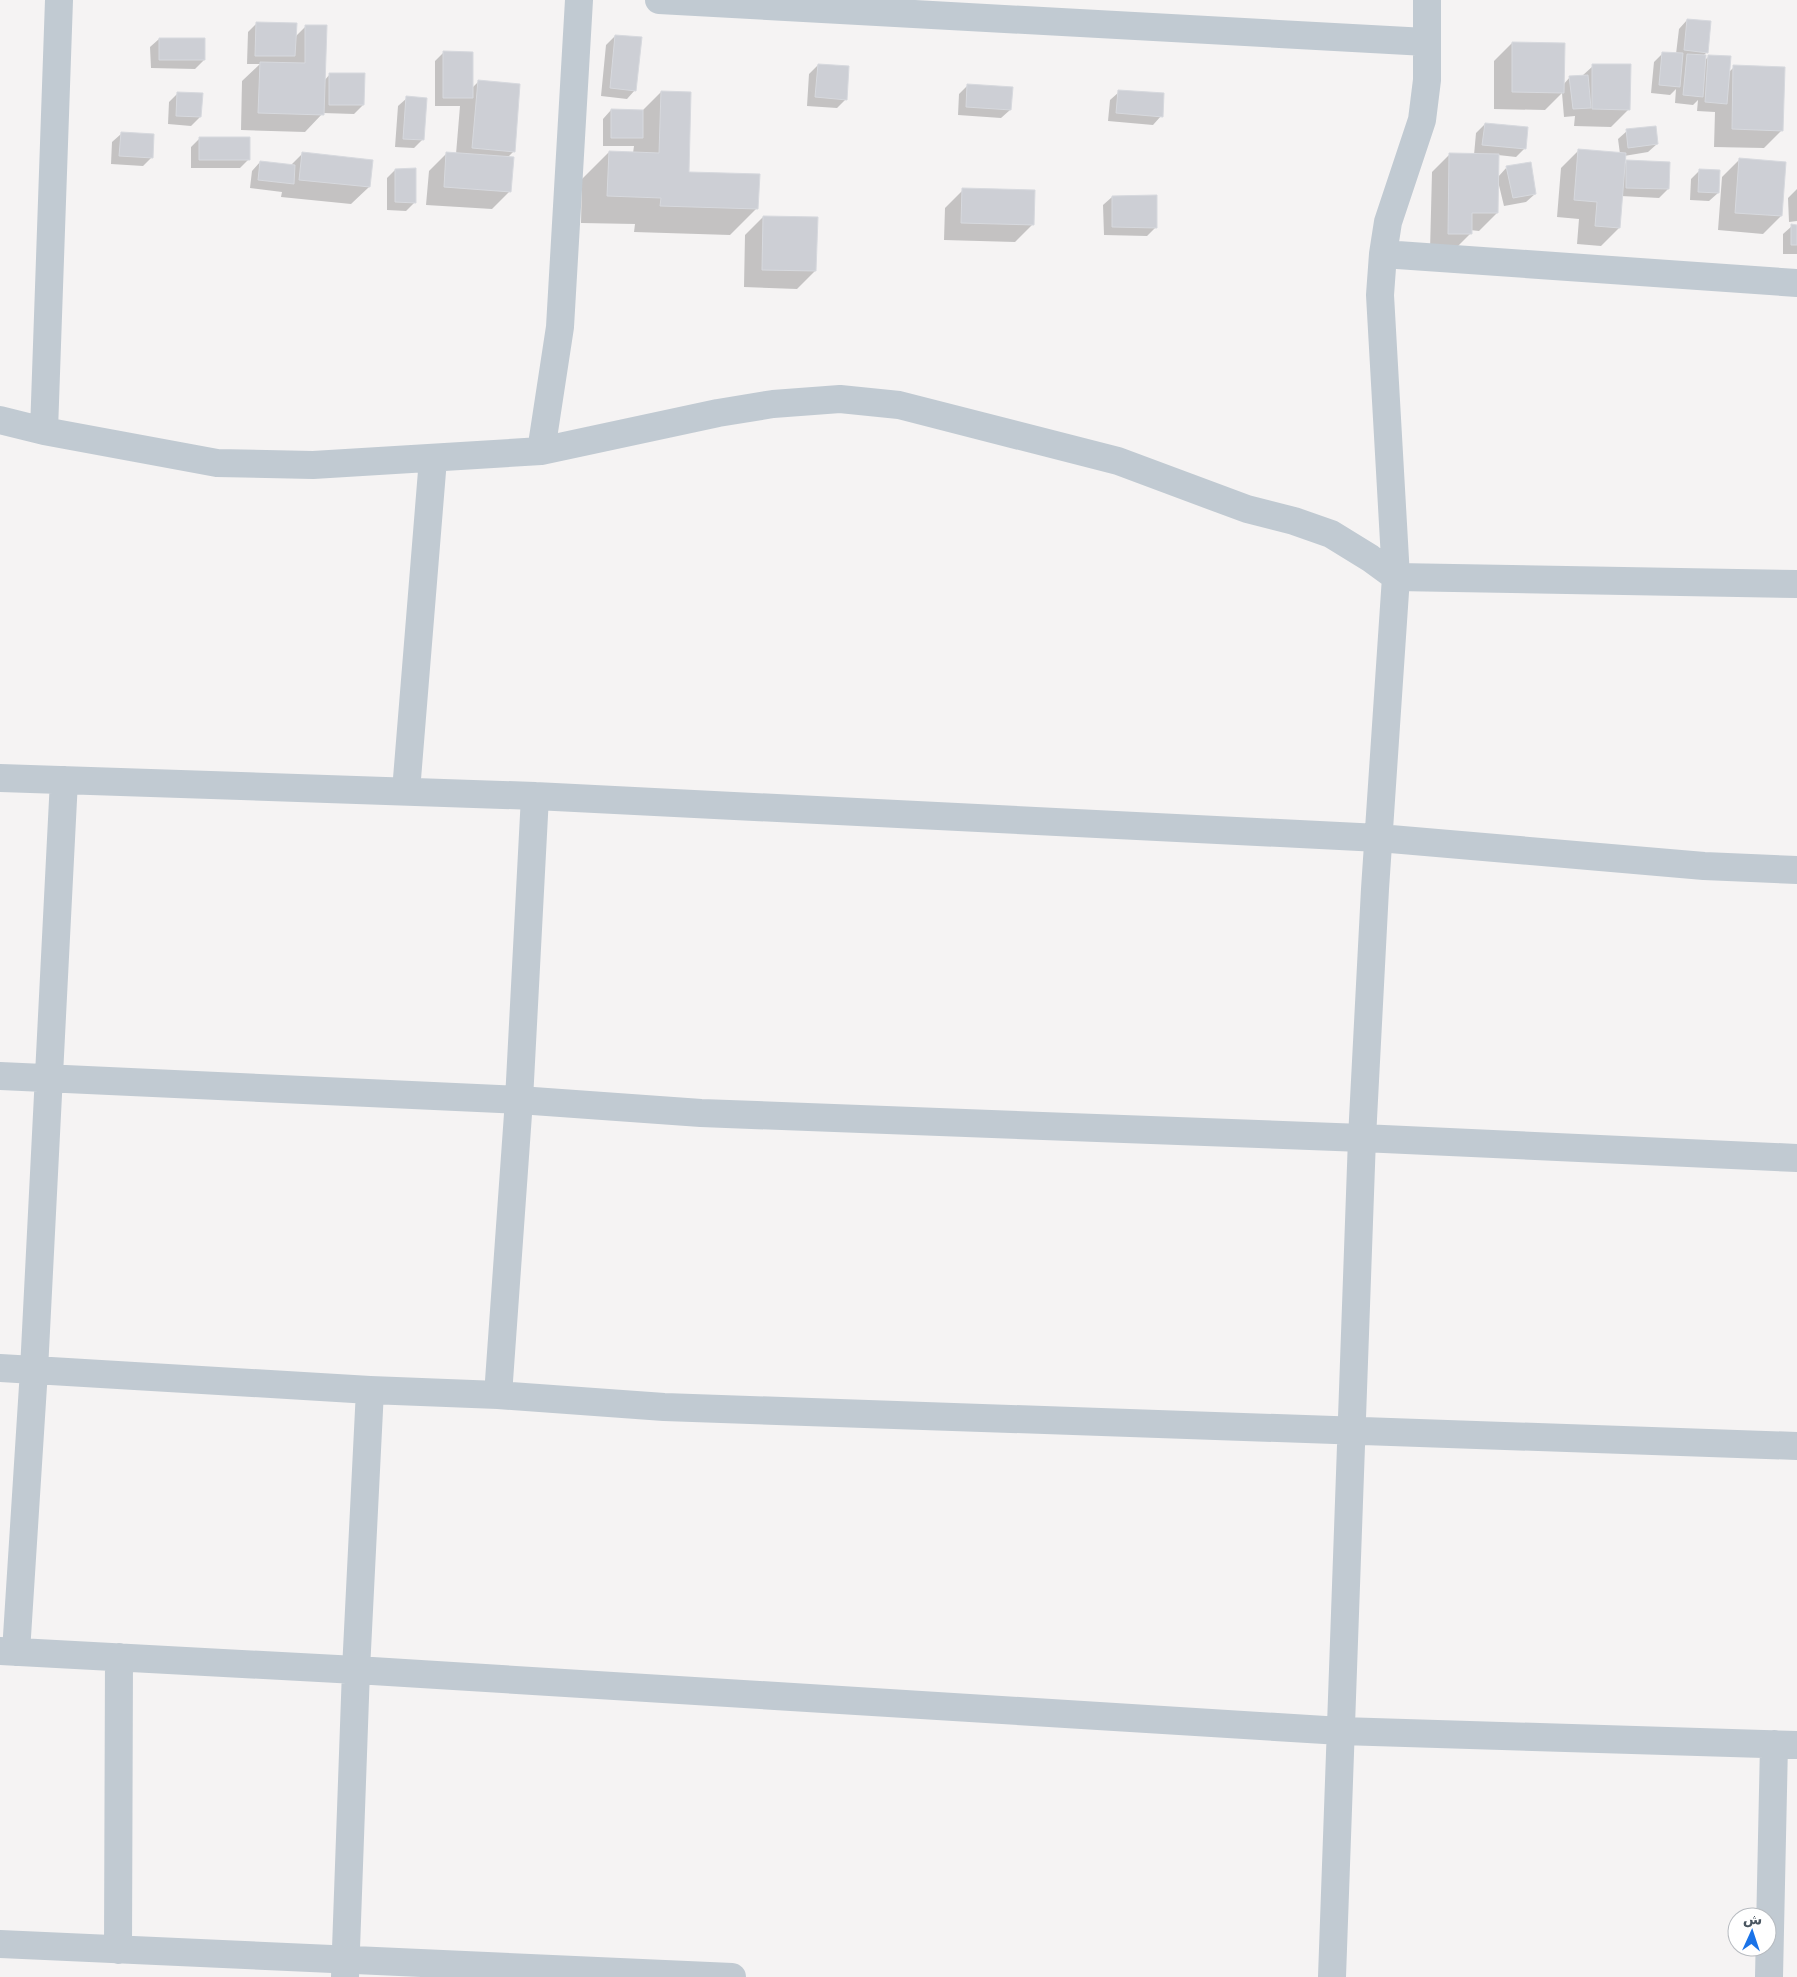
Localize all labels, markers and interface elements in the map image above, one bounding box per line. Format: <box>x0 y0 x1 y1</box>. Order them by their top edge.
north arrow <box>1727 1907 1777 1957</box>
text: ش <box>1743 1911 1763 1928</box>

